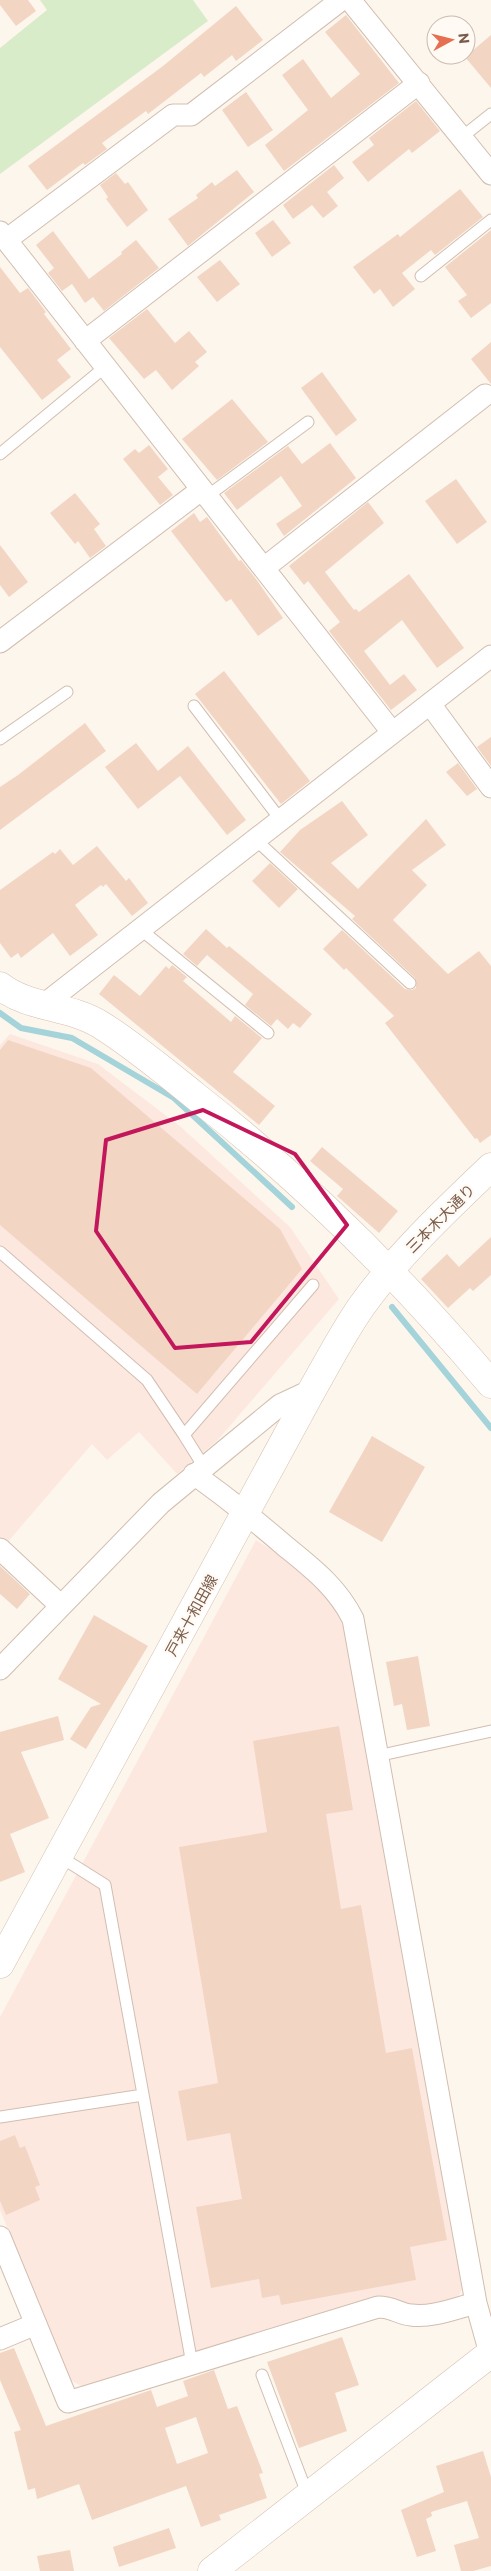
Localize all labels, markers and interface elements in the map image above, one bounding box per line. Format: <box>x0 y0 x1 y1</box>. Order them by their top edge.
north arrow <box>426 15 476 65</box>
text: N <box>455 32 473 45</box>
street label: 三本木大通り <box>402 1180 478 1256</box>
street label: 戸来十和田線 <box>161 1571 221 1659</box>

